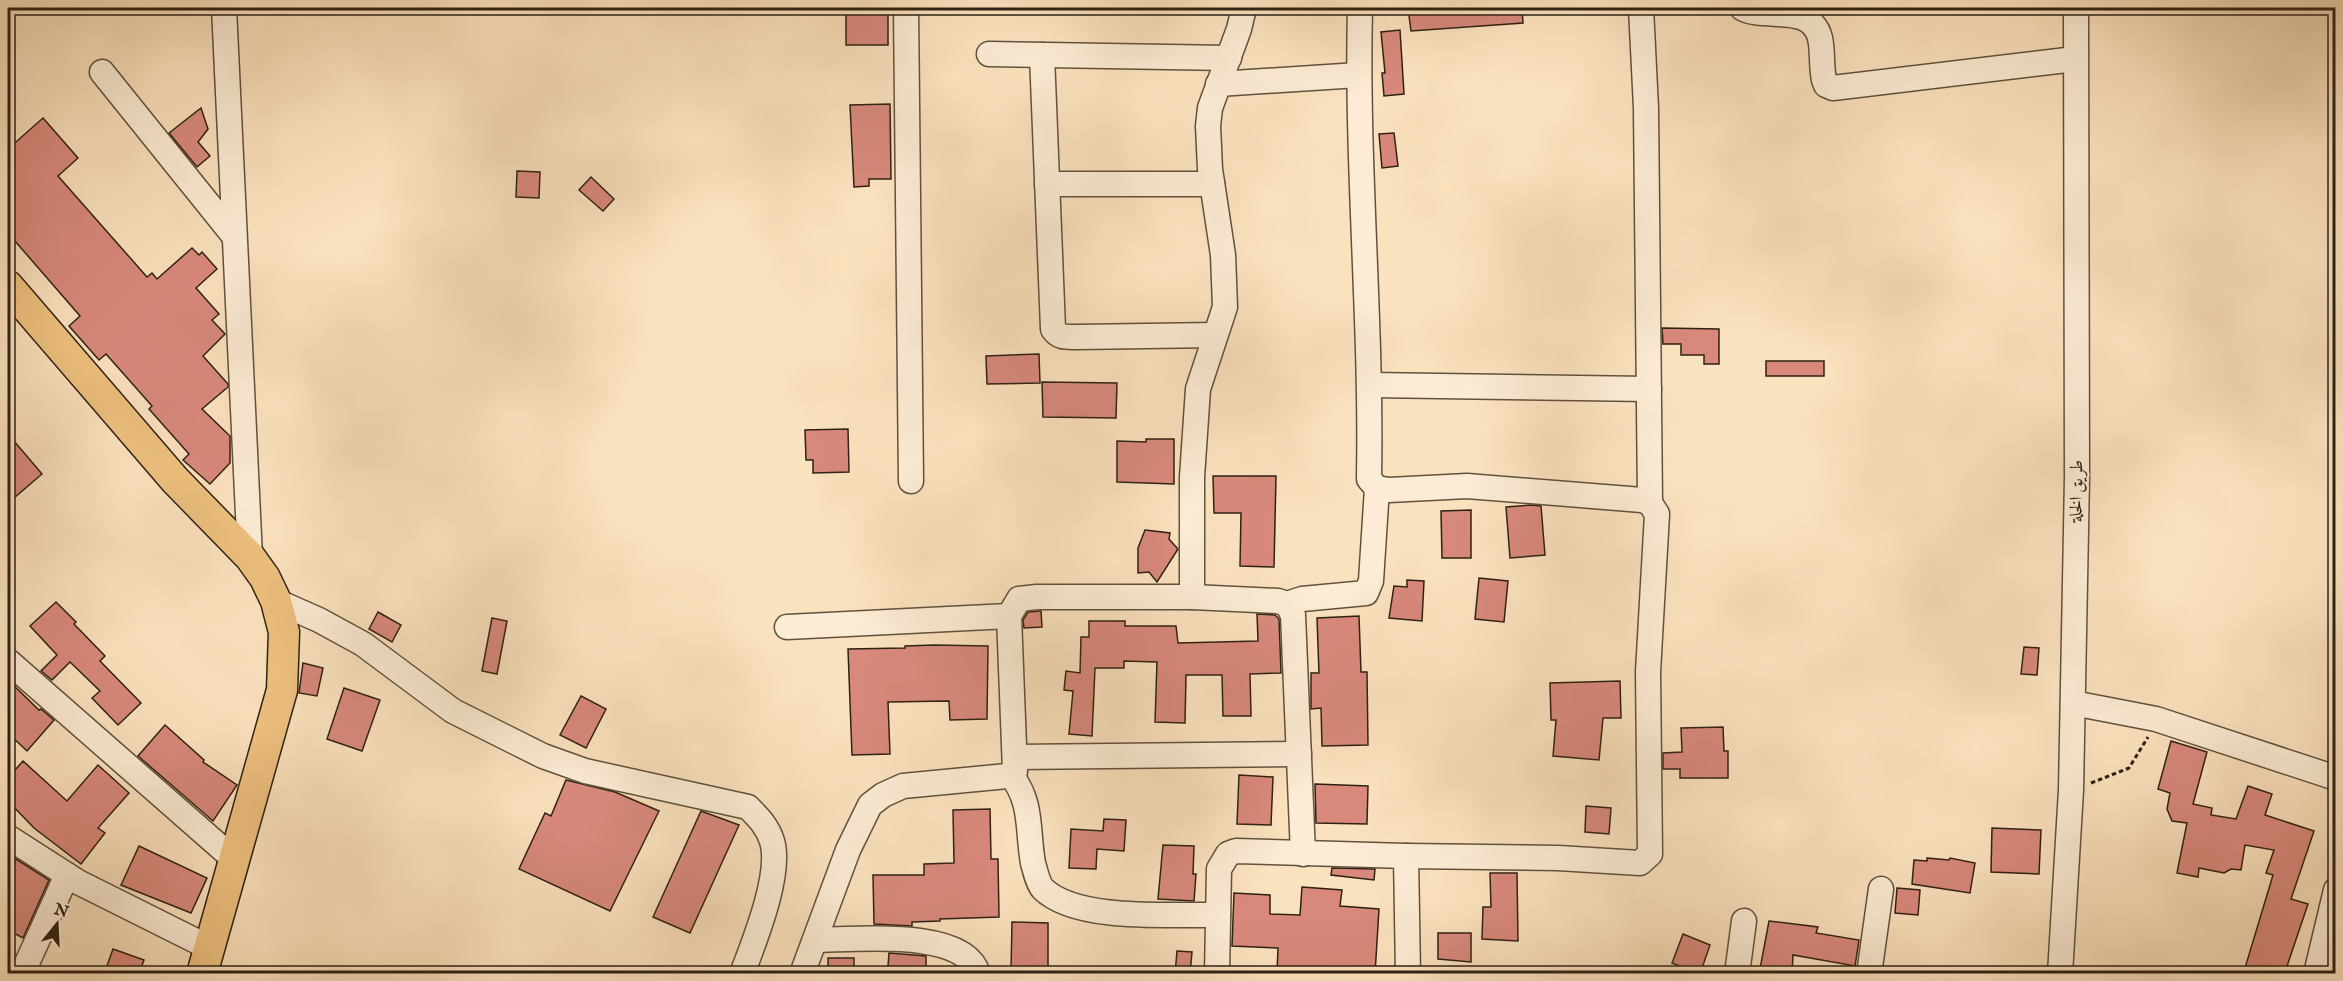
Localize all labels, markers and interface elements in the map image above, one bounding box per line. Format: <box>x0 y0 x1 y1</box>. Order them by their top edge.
street label: طريق الخلة <box>2065 459 2090 524</box>
north arrow <box>27 894 87 954</box>
text: N <box>50 900 71 923</box>

